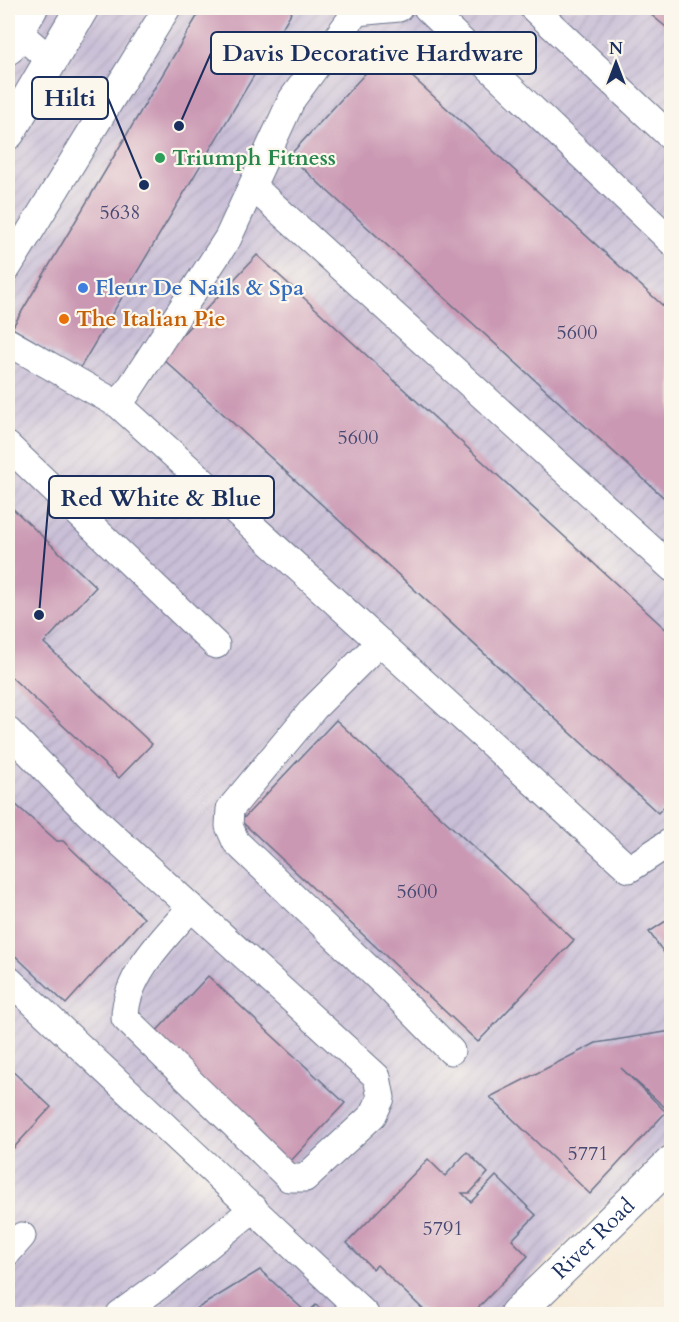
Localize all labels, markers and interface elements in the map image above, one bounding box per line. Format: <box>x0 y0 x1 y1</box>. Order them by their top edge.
callout: Davis Decorative Hardware <box>211 32 536 74</box>
north arrow <box>586 33 646 93</box>
text: Davis Decorative Hardware <box>222 37 524 70</box>
text: N <box>609 38 623 60</box>
callout: Hilti <box>32 77 108 119</box>
text: Hilti <box>44 82 96 115</box>
place label: Triumph Fitness <box>172 143 336 173</box>
marker: Triumph Fitness <box>153 151 167 165</box>
house number: 5638 <box>100 199 140 226</box>
place label: Fleur De Nails & Spa <box>95 273 304 303</box>
marker: Fleur De Nails & Spa <box>76 281 90 295</box>
place label: The Italian Pie <box>76 304 226 334</box>
marker: The Italian Pie <box>57 312 71 326</box>
house number: 5600 <box>557 319 597 346</box>
house number: 5600 <box>338 424 378 451</box>
callout: Red White & Blue <box>49 476 274 518</box>
text: Red White & Blue <box>61 482 262 515</box>
house number: 5600 <box>397 878 437 905</box>
house number: 5771 <box>568 1140 608 1167</box>
street label: River Road <box>545 1191 642 1286</box>
house number: 5791 <box>423 1215 463 1242</box>

